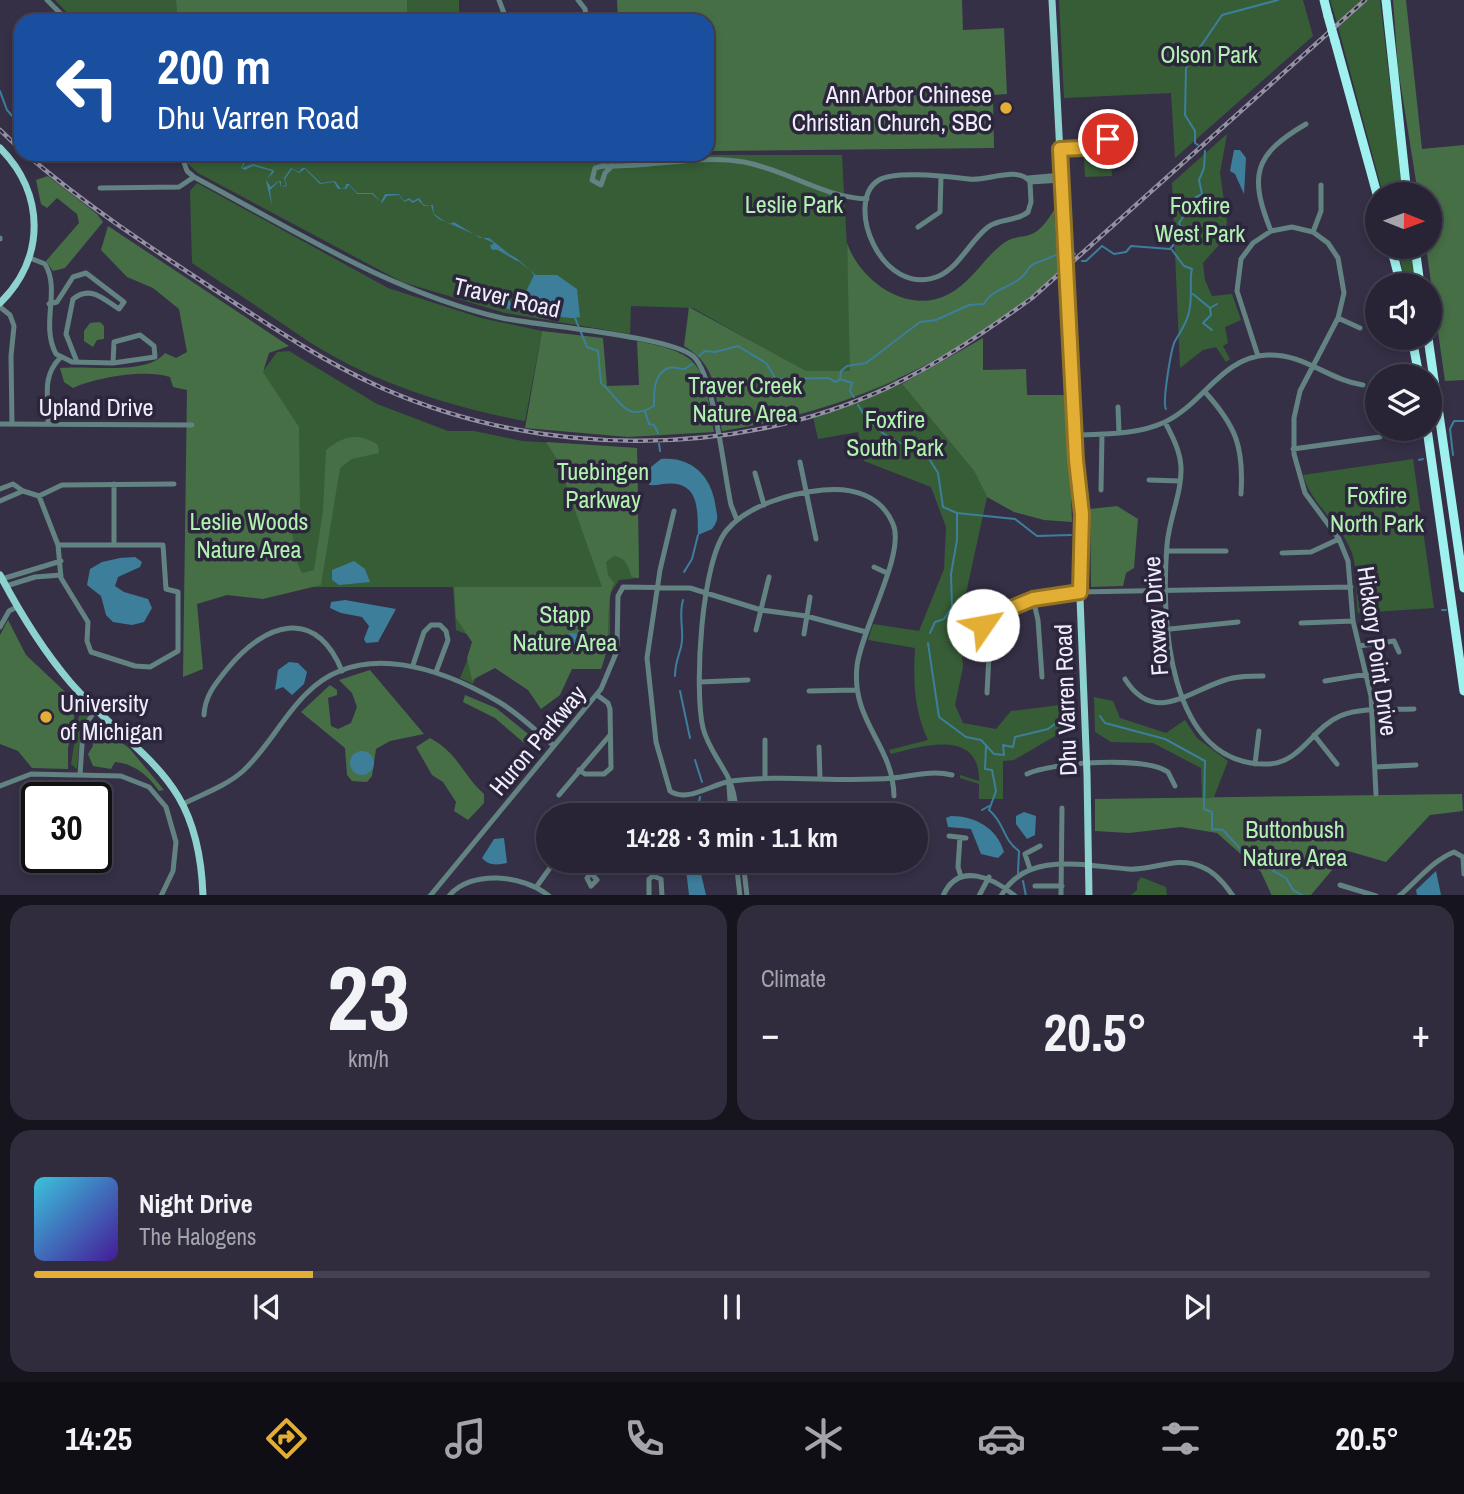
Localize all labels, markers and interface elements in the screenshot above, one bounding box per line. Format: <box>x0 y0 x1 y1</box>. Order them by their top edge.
text: 200 m <box>157 33 271 99</box>
park label: Olson Park <box>1160 38 1258 70</box>
icon: left <box>42 42 133 133</box>
place label: Ann Arbor Chinese Christian Church, SBC <box>792 78 992 138</box>
text: Dhu Varren Road <box>157 96 359 139</box>
marker: Ann Arbor Chinese Christian Church, SBC <box>998 100 1014 116</box>
pin <box>1078 109 1138 169</box>
icon: arrive <box>1089 120 1127 158</box>
north arrow <box>1365 182 1442 259</box>
map controls <box>1365 182 1442 441</box>
park label: Leslie Park <box>745 188 843 220</box>
park label: Foxfire West Park <box>1155 189 1245 249</box>
street label: Traver Road <box>450 269 564 325</box>
button: sound <box>1365 273 1442 350</box>
button: layers <box>1365 364 1442 441</box>
park label: Traver Creek Nature Area <box>688 369 802 429</box>
street label: Upland Drive <box>39 391 153 423</box>
park label: Foxfire South Park <box>846 403 944 463</box>
park label: Tuebingen Parkway <box>557 455 649 515</box>
park label: Foxfire North Park <box>1330 479 1424 539</box>
park label: Leslie Woods Nature Area <box>190 505 308 565</box>
street label: Foxway Drive <box>1135 555 1175 677</box>
street label: Hickory Point Drive <box>1350 564 1406 738</box>
position arrow <box>946 588 1020 662</box>
park label: Stapp Nature Area <box>512 598 618 658</box>
street label: Dhu Varren Road <box>1046 624 1084 776</box>
street label: Huron Parkway <box>482 678 593 802</box>
place label: University of Michigan <box>60 687 163 747</box>
marker: University of Michigan <box>38 709 54 725</box>
speed limit sign: 30 <box>21 782 112 873</box>
park label: Buttonbush Nature Area <box>1242 813 1348 873</box>
text: 14:28 · 3 min · 1.1 km <box>626 820 838 855</box>
text: 23 <box>327 936 410 1058</box>
text: Climate <box>761 963 826 994</box>
text: 20.5° <box>1044 997 1147 1067</box>
text: − <box>761 1008 779 1059</box>
text: + <box>1412 1008 1430 1059</box>
text: km/h <box>348 1043 389 1074</box>
text: Night Drive <box>139 1186 253 1221</box>
text: The Halogens <box>139 1221 256 1252</box>
icon: previous <box>248 1288 286 1326</box>
icon: pause <box>713 1288 751 1326</box>
icon: next <box>1178 1288 1216 1326</box>
icon: directions <box>262 1414 311 1463</box>
icon: music <box>441 1414 490 1463</box>
icon: phone <box>620 1414 669 1463</box>
icon: climate <box>799 1414 848 1463</box>
icon: car <box>977 1414 1026 1463</box>
icon: filters <box>1156 1414 1205 1463</box>
text: 14:25 <box>65 1417 132 1460</box>
text: 20.5° <box>1335 1417 1399 1460</box>

